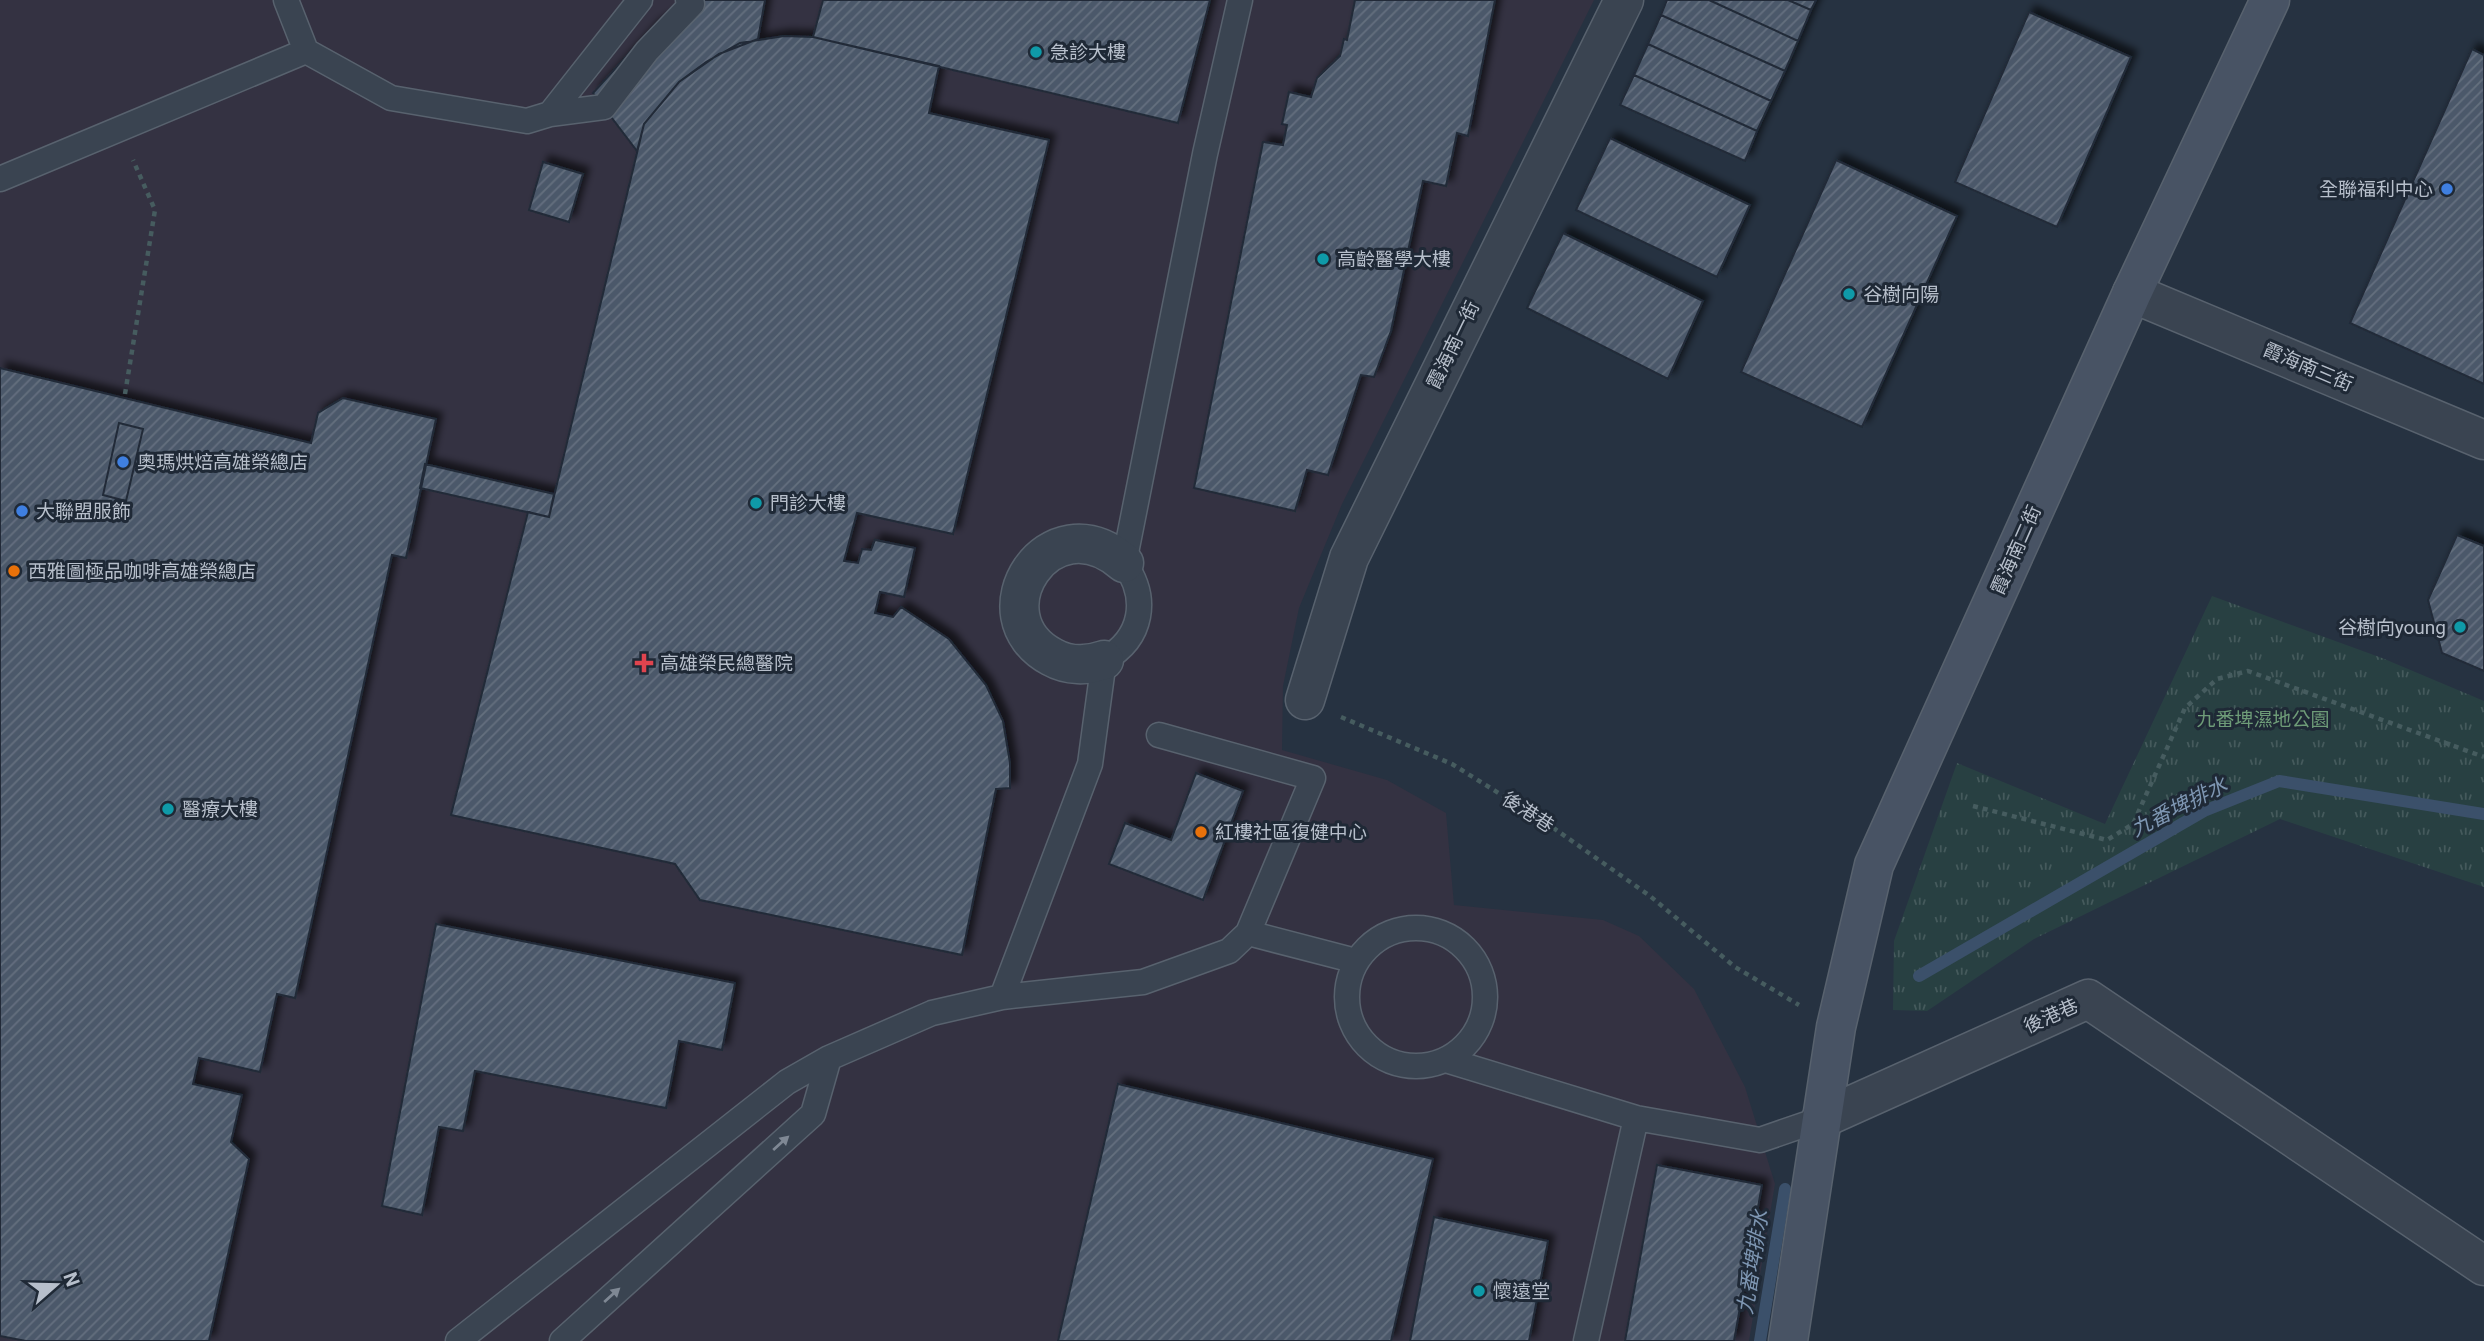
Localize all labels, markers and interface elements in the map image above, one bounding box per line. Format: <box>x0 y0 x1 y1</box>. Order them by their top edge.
place label: 急診大樓 <box>1050 41 1126 64</box>
marker: 急診大樓 <box>1028 44 1044 60</box>
place label: 全聯福利中心 <box>2319 178 2433 201</box>
marker: 全聯福利中心 <box>2439 181 2455 197</box>
place label: 高齡醫學大樓 <box>1337 248 1451 271</box>
marker: 高齡醫學大樓 <box>1315 251 1331 267</box>
place label: 谷樹向陽 <box>1863 283 1939 306</box>
marker: 谷樹向陽 <box>1841 286 1857 302</box>
street label: 霞海南一街 <box>1422 297 1484 393</box>
street label: 霞海南三街 <box>2260 338 2356 396</box>
place label: 奧瑪烘焙高雄榮總店 <box>137 451 308 474</box>
marker: 奧瑪烘焙高雄榮總店 <box>115 454 131 470</box>
place label: 門診大樓 <box>770 492 846 515</box>
marker: 門診大樓 <box>748 495 764 511</box>
place label: 大聯盟服飾 <box>36 500 131 523</box>
street label: 霞海南二街 <box>1986 502 2046 598</box>
marker: 大聯盟服飾 <box>14 503 30 519</box>
place label: 西雅圖極品咖啡高雄榮總店 <box>28 560 256 583</box>
marker: 西雅圖極品咖啡高雄榮總店 <box>6 563 22 579</box>
place label: 谷樹向young <box>2338 616 2446 639</box>
marker: 谷樹向young <box>2452 619 2468 635</box>
place label: 高雄榮民總醫院 <box>660 652 793 675</box>
marker: 高雄榮民總醫院 <box>634 653 654 673</box>
park label: 九番埤濕地公園 <box>2196 708 2330 731</box>
water label: 九番埤排水 <box>2127 772 2232 842</box>
street label: 後港巷 <box>1498 787 1558 837</box>
place label: 醫療大樓 <box>182 798 258 821</box>
marker: 醫療大樓 <box>160 801 176 817</box>
place label: 紅樓社區復健中心 <box>1215 821 1367 844</box>
marker: 紅樓社區復健中心 <box>1193 824 1209 840</box>
street label: 後港巷 <box>2020 994 2082 1038</box>
one-way arrow <box>772 1135 790 1151</box>
water label: 九番埤排水 <box>1733 1207 1773 1316</box>
north arrow <box>21 1250 91 1320</box>
text: N <box>58 1269 85 1290</box>
place label: 懷遠堂 <box>1493 1280 1550 1303</box>
marker: 懷遠堂 <box>1471 1283 1487 1299</box>
one-way arrow <box>603 1287 621 1303</box>

